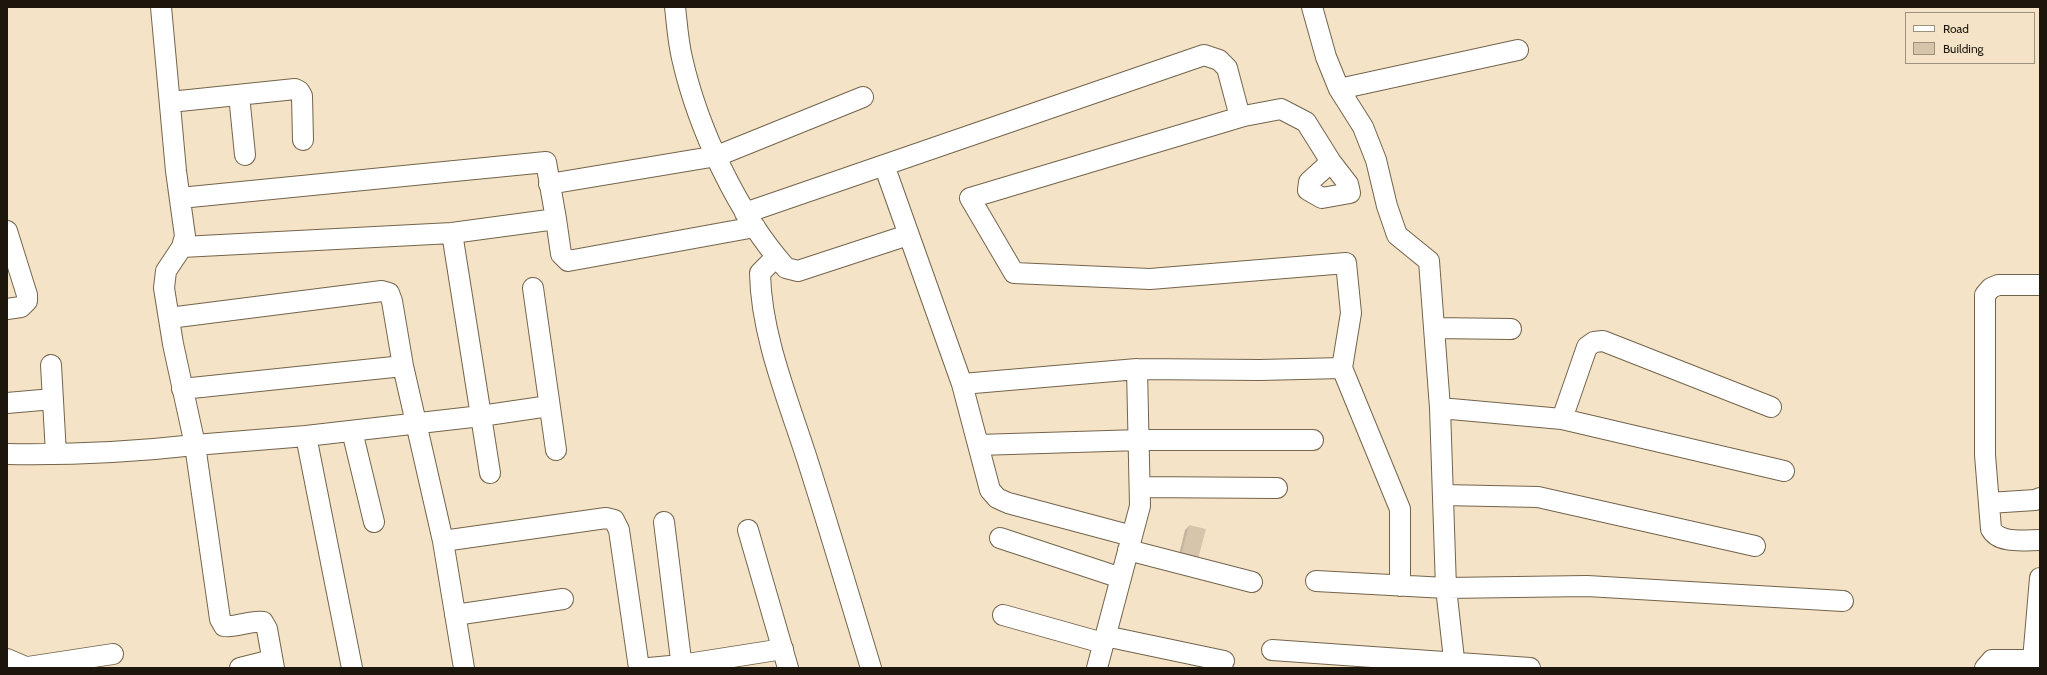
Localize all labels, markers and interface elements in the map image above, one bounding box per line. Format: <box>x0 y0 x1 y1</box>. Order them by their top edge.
legend <box>1905 12 2035 64</box>
text: Road <box>1943 21 1969 36</box>
text: Building <box>1943 41 1984 56</box>

